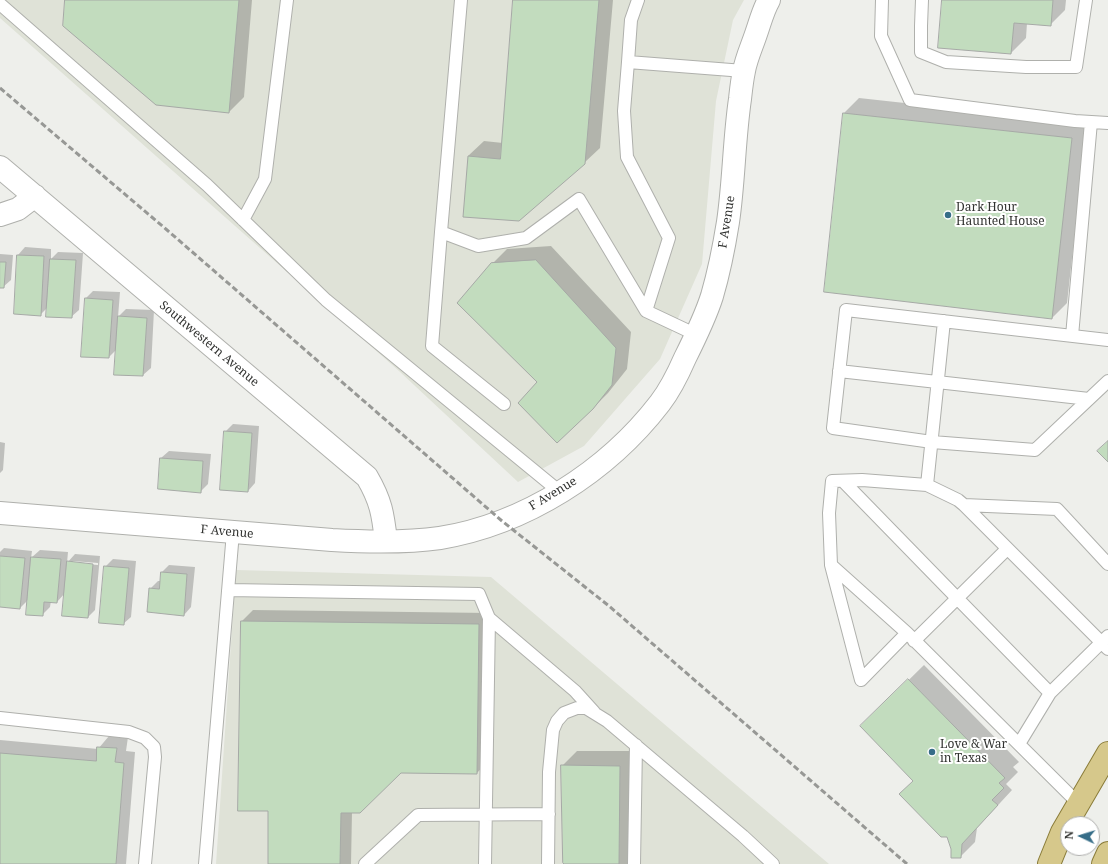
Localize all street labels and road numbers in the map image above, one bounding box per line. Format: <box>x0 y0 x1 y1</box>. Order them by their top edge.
street label: F Avenue <box>716 195 738 249</box>
street label: Southwestern Avenue <box>156 298 262 390</box>
street label: F Avenue <box>527 474 579 514</box>
street label: F Avenue <box>200 523 254 541</box>

